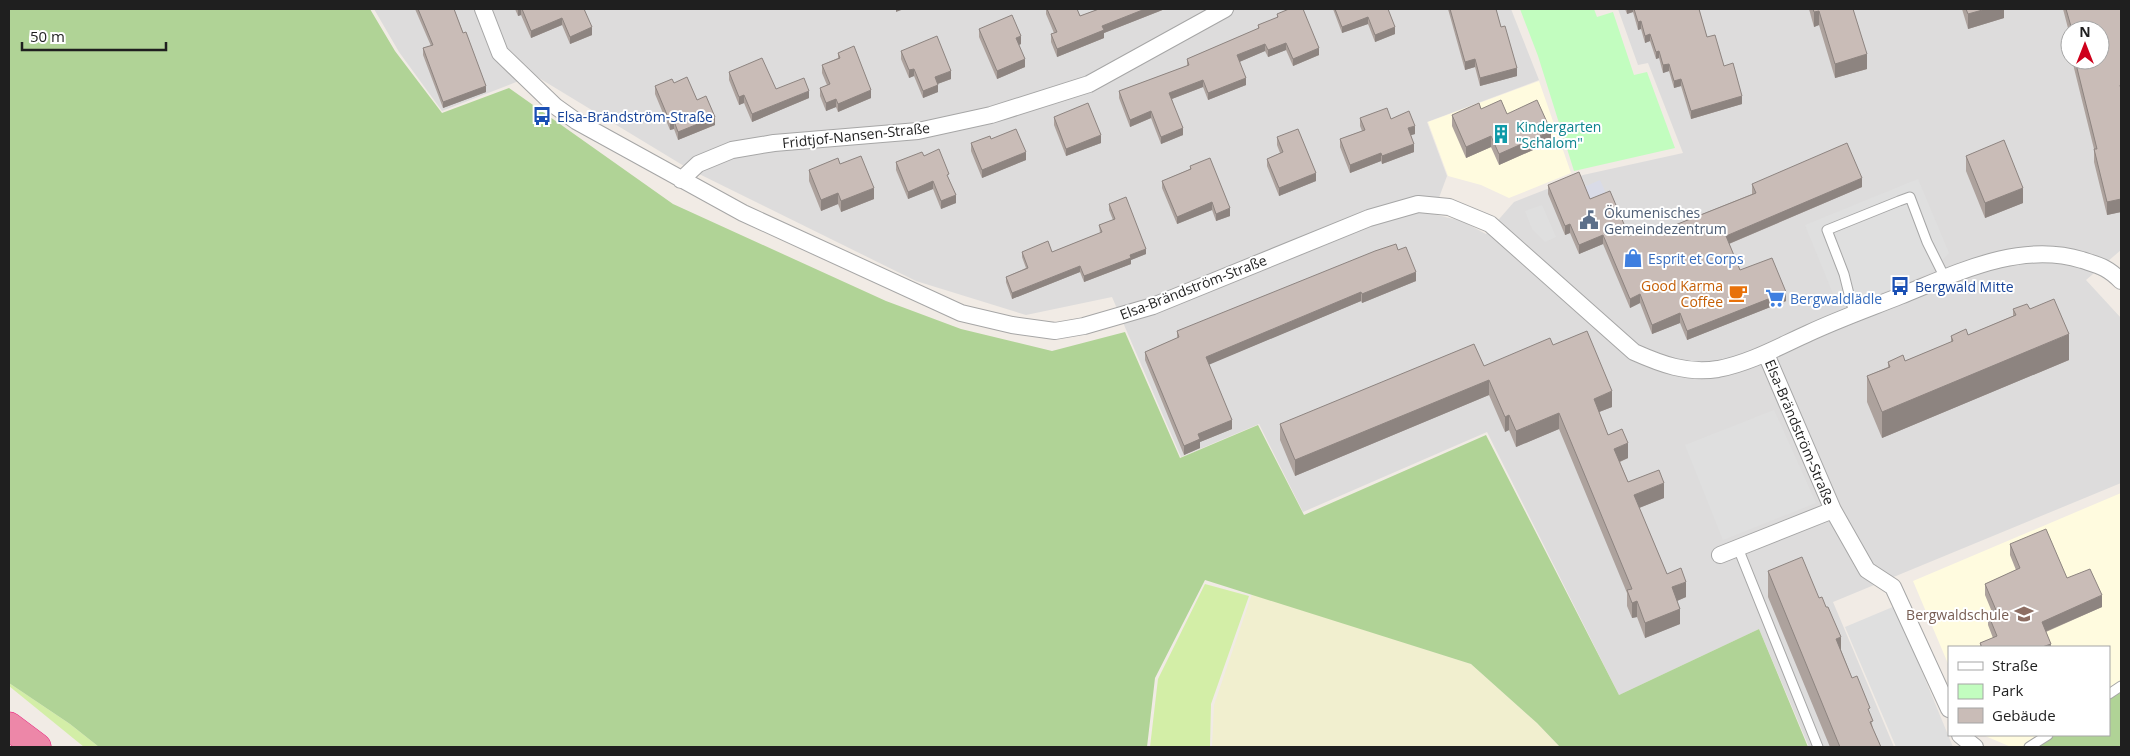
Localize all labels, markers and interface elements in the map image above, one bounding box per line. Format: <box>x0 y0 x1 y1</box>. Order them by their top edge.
scale bar <box>22 20 166 52</box>
north arrow <box>2060 20 2110 70</box>
text: N <box>2079 22 2091 41</box>
text: 50 m <box>30 26 65 46</box>
bus stop icon: Elsa-Brändström-Straße <box>531 105 553 127</box>
place label: Elsa-Brändström-Straße <box>557 107 713 126</box>
place label: Kindergarten "Schalom" <box>1516 117 1601 152</box>
street label: Fridtjof-Nansen-Straße <box>781 118 931 152</box>
building icon: Kindergarten "Schalom" <box>1490 123 1512 145</box>
place label: Ökumenisches Gemeindezentrum <box>1604 203 1727 238</box>
public building icon: Ökumenisches Gemeindezentrum <box>1578 209 1600 231</box>
shop icon: Esprit et Corps <box>1622 247 1644 269</box>
place label: Esprit et Corps <box>1648 249 1744 268</box>
street label: Elsa-Brändström-Straße <box>1117 250 1269 324</box>
bus stop icon: Bergwald Mitte <box>1889 275 1911 297</box>
place label: Good Karma Coffee <box>1641 276 1723 311</box>
place label: Bergwald Mitte <box>1915 277 2014 296</box>
cafe icon: Good Karma Coffee <box>1727 282 1749 304</box>
supermarket icon: Bergwaldlädle <box>1764 287 1786 309</box>
place label: Bergwaldlädle <box>1790 289 1882 308</box>
street label: Elsa-Brändström-Straße <box>1761 356 1839 508</box>
school or university icon: Bergwaldschule <box>2013 603 2035 625</box>
place label: Bergwaldschule <box>1906 605 2009 624</box>
legend <box>1948 646 2110 736</box>
text: Straße <box>1992 655 2038 675</box>
text: Park <box>1992 680 2023 700</box>
text: Gebäude <box>1992 705 2056 725</box>

